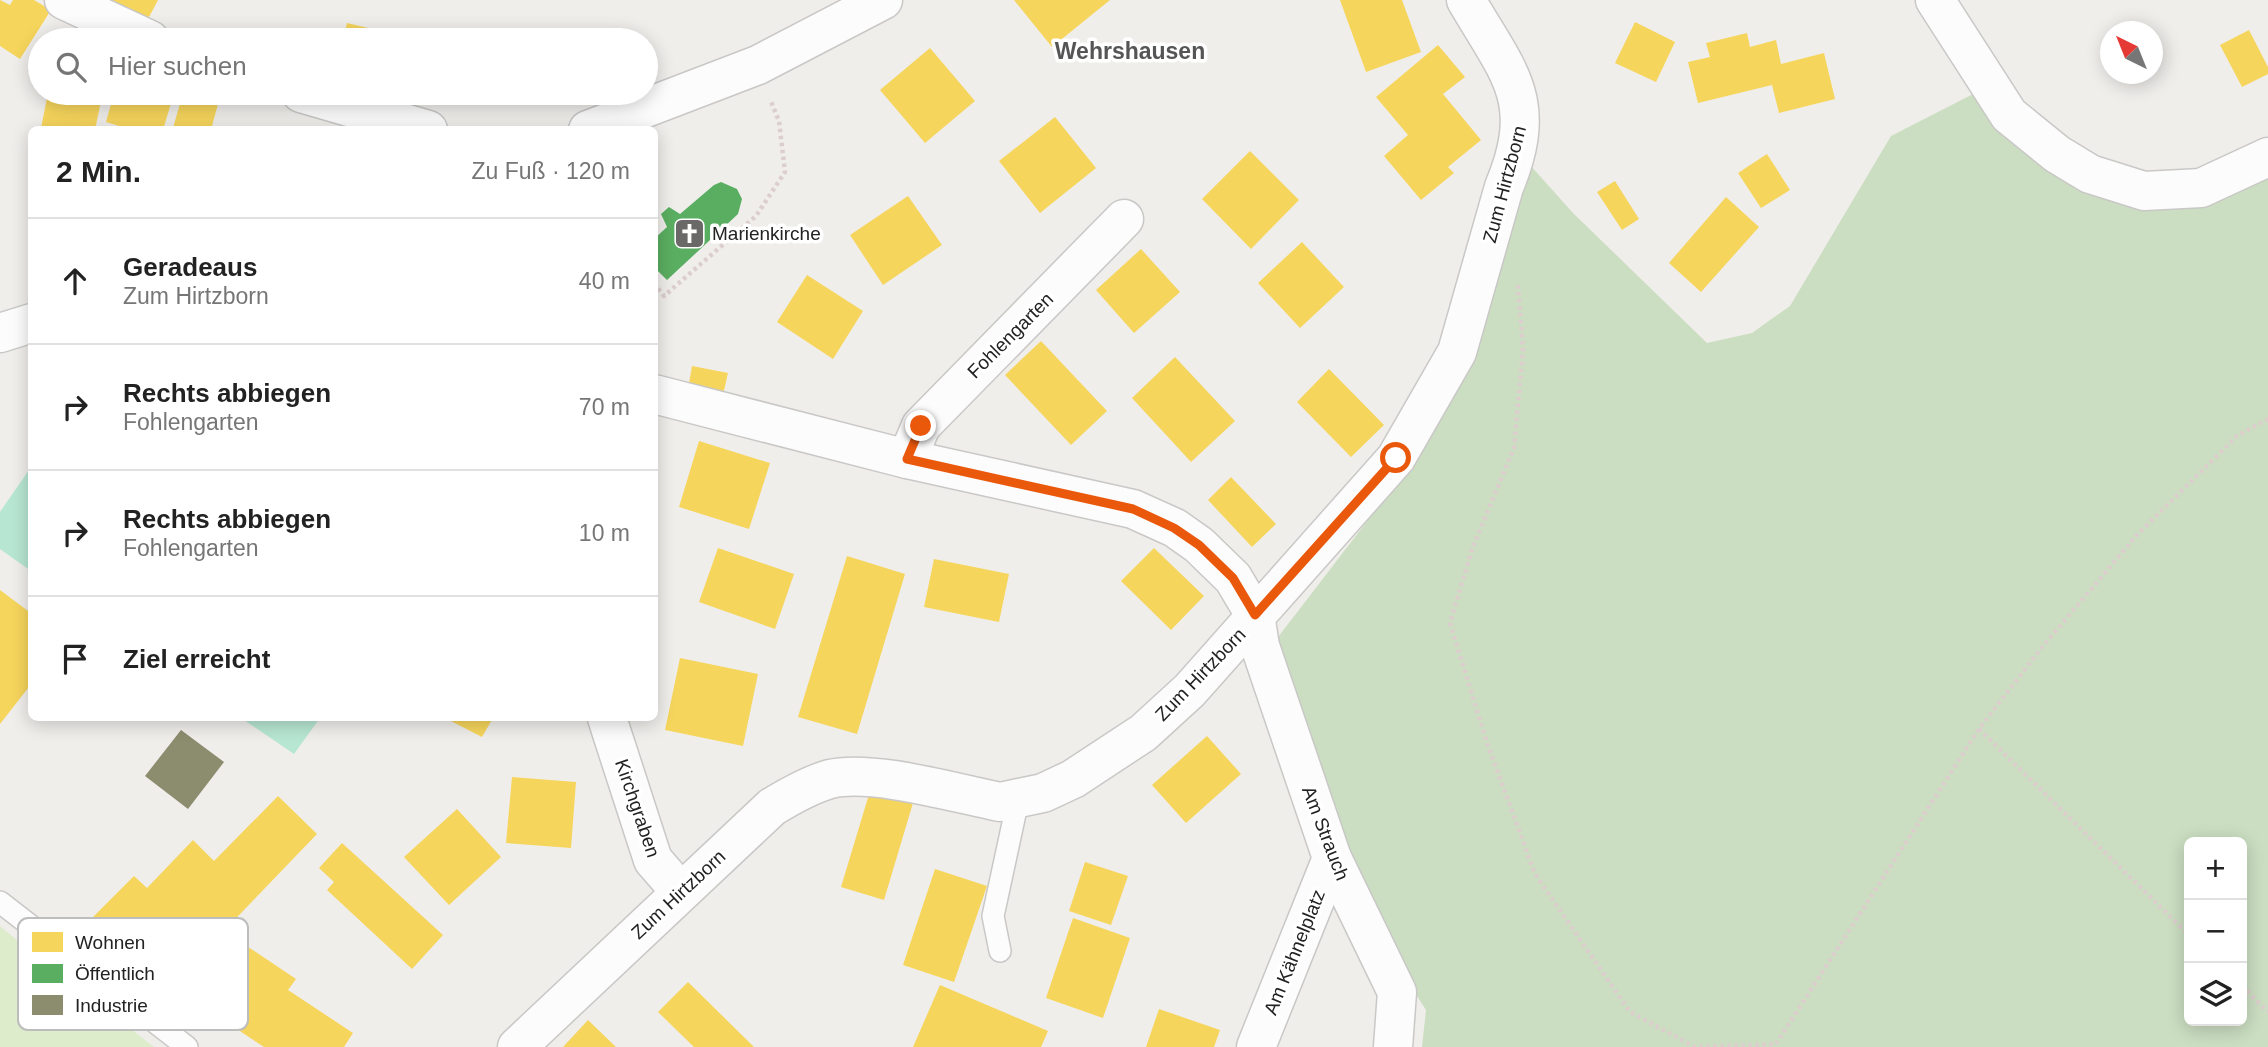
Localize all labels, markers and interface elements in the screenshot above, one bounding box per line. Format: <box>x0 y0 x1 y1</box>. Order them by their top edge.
north arrow <box>2100 21 2163 84</box>
search box <box>28 28 658 105</box>
district label: Wehrshausen <box>1055 38 1205 64</box>
icon: search <box>52 48 90 86</box>
text: Hier suchen <box>108 51 247 81</box>
street label: Zum Hirtzborn <box>1479 123 1530 245</box>
text: 2 Min. <box>56 155 141 188</box>
text: Zu Fuß · 120 m <box>472 158 630 184</box>
church icon: Marienkirche <box>672 216 706 250</box>
place label: Marienkirche <box>712 223 821 244</box>
text: Geradeaus <box>123 252 257 282</box>
icon: ahead <box>56 262 94 300</box>
text: 40 m <box>579 268 630 294</box>
text: Zum Hirtzborn <box>123 283 269 309</box>
street label: Fohlengarten <box>963 288 1057 382</box>
text: Rechts abbiegen <box>123 378 331 408</box>
icon: right <box>56 388 94 426</box>
text: 70 m <box>579 394 630 420</box>
text: Fohlengarten <box>123 409 259 435</box>
route end <box>905 410 936 441</box>
route start <box>1380 442 1411 473</box>
text: Rechts abbiegen <box>123 504 331 534</box>
icon: right <box>56 514 94 552</box>
text: 10 m <box>579 520 630 546</box>
text: Fohlengarten <box>123 535 259 561</box>
street label: Zum Hirtzborn <box>1151 624 1250 725</box>
icon: arrive <box>56 640 94 678</box>
text: Ziel erreicht <box>123 644 270 674</box>
street label: Kirchgraben <box>611 756 664 860</box>
street label: Am Strauch <box>1298 783 1353 883</box>
map controls <box>2184 837 2247 1026</box>
button: + <box>2184 837 2247 900</box>
street label: Zum Hirtzborn <box>627 846 730 943</box>
street label: Am Kähnelplatz <box>1260 887 1329 1018</box>
button: − <box>2184 900 2247 963</box>
legend <box>18 918 248 1030</box>
text: Wohnen <box>75 932 145 953</box>
text: Öffentlich <box>75 963 155 984</box>
button: layers <box>2184 963 2247 1026</box>
text: Industrie <box>75 995 148 1016</box>

